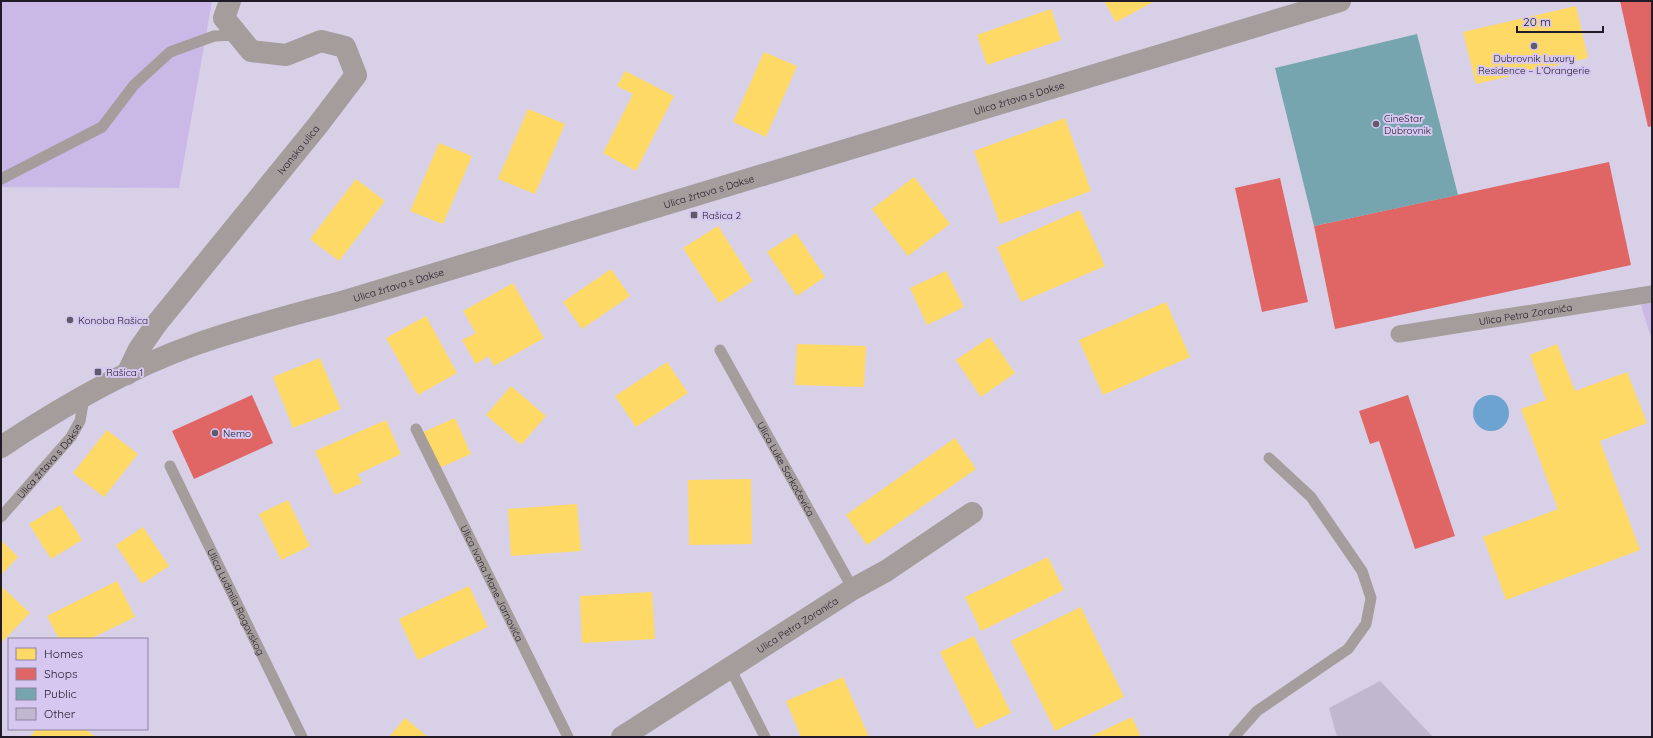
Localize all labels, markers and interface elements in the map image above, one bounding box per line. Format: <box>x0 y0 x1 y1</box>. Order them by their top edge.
scale bar <box>1517 8 1603 34</box>
text: 20 m <box>1523 14 1551 29</box>
marker: Dubrovnik Luxury Residence – L’Orangerie <box>1529 41 1539 51</box>
place label: Dubrovnik Luxury Residence – L’Orangerie <box>1478 52 1590 77</box>
street label: Ulica žrtava s Dakse <box>972 78 1066 118</box>
place label: CineStar Dubrovnik <box>1384 112 1431 137</box>
marker: CineStar Dubrovnik <box>1371 119 1381 129</box>
street label: Ivanska ulica <box>275 122 322 177</box>
street label: Ulica žrtava s Dakse <box>662 172 756 212</box>
place label: Rašica 2 <box>702 209 742 222</box>
marker: Rašica 2 <box>689 210 699 220</box>
street label: Ulica žrtava s Dakse <box>352 265 446 305</box>
street label: Ulica Petra Zoranića <box>1478 301 1573 328</box>
place label: Konoba Rašica <box>78 314 148 327</box>
marker: Konoba Rašica <box>65 315 75 325</box>
place label: Rašica 1 <box>106 366 143 379</box>
marker: Rašica 1 <box>93 367 103 377</box>
street label: Ulica Luke Sorkočevića <box>754 419 817 519</box>
street label: Ulica žrtava s Dakse <box>14 421 84 501</box>
place label: Nemo <box>223 427 251 440</box>
marker: Nemo <box>210 428 220 438</box>
street label: Ulica Ivana Mane Jarnovića <box>457 523 526 644</box>
street label: Ulica Ludmila Rogovskog <box>204 546 267 657</box>
street label: Ulica Petra Zoranića <box>754 594 841 656</box>
legend <box>8 638 148 730</box>
text: Homes <box>44 646 84 661</box>
text: Shops <box>44 666 78 681</box>
text: Public <box>44 686 77 701</box>
text: Other <box>44 706 76 721</box>

